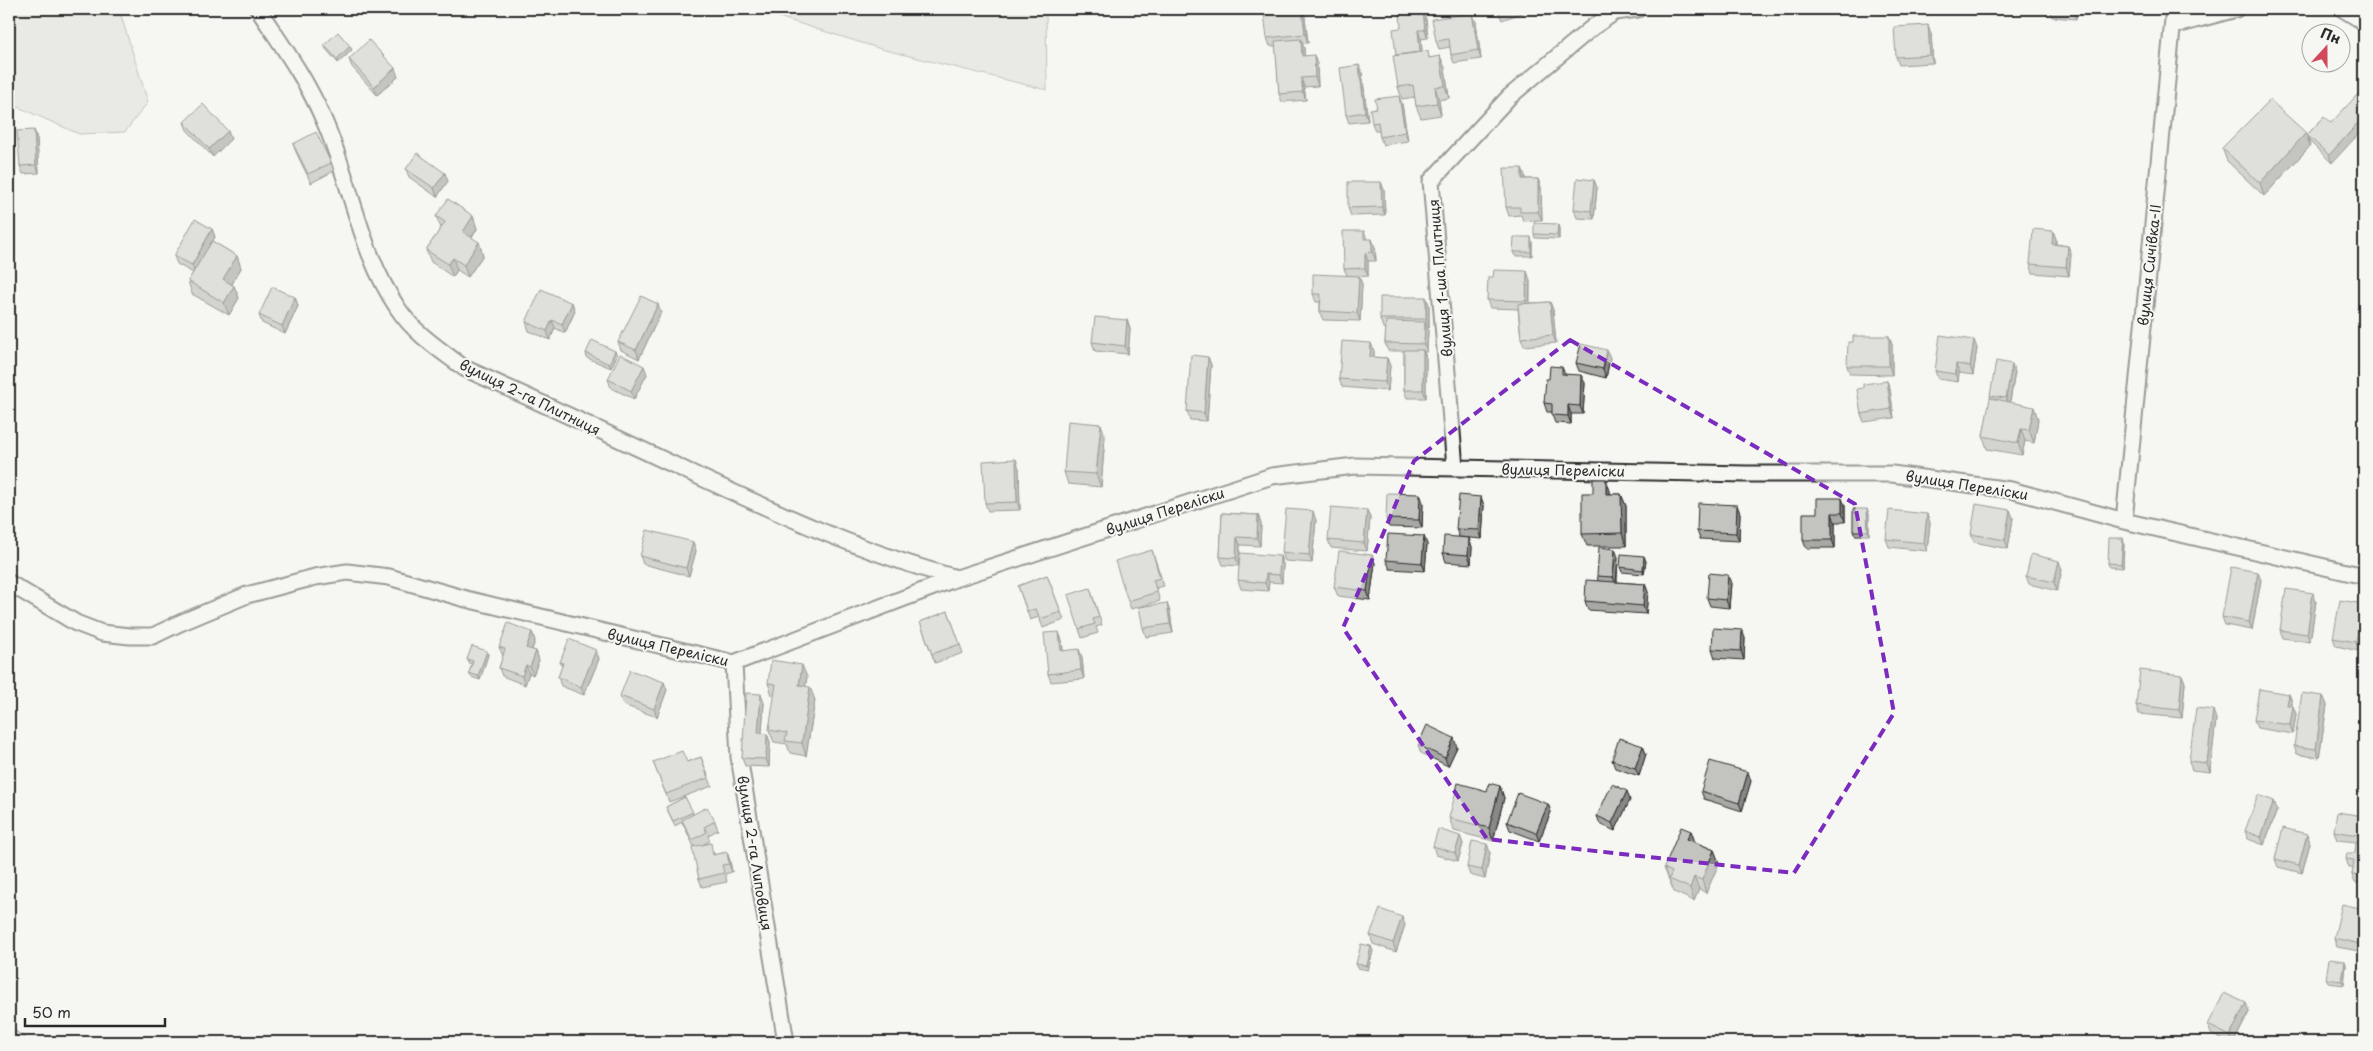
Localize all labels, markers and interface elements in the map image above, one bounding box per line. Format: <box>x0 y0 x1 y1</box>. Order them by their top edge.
north arrow <box>2300 22 2350 72</box>
text: Пн <box>2318 22 2344 49</box>
street label: вулиця 1-ша Плитниця <box>1423 198 1457 358</box>
street label: вулиця Сичівка-II <box>2132 203 2166 327</box>
street label: вулиця 2-га Плитниця <box>456 354 604 440</box>
street label: вулиця Переліски <box>1501 458 1625 482</box>
street label: вулиця Переліски <box>1904 465 2030 505</box>
street label: вулиця Переліски <box>1103 482 1227 540</box>
street label: вулиця Переліски <box>605 623 731 671</box>
street label: вулиця 2-га Липовиця <box>732 774 778 932</box>
scale bar <box>25 996 165 1028</box>
text: 50 m <box>32 1000 71 1023</box>

